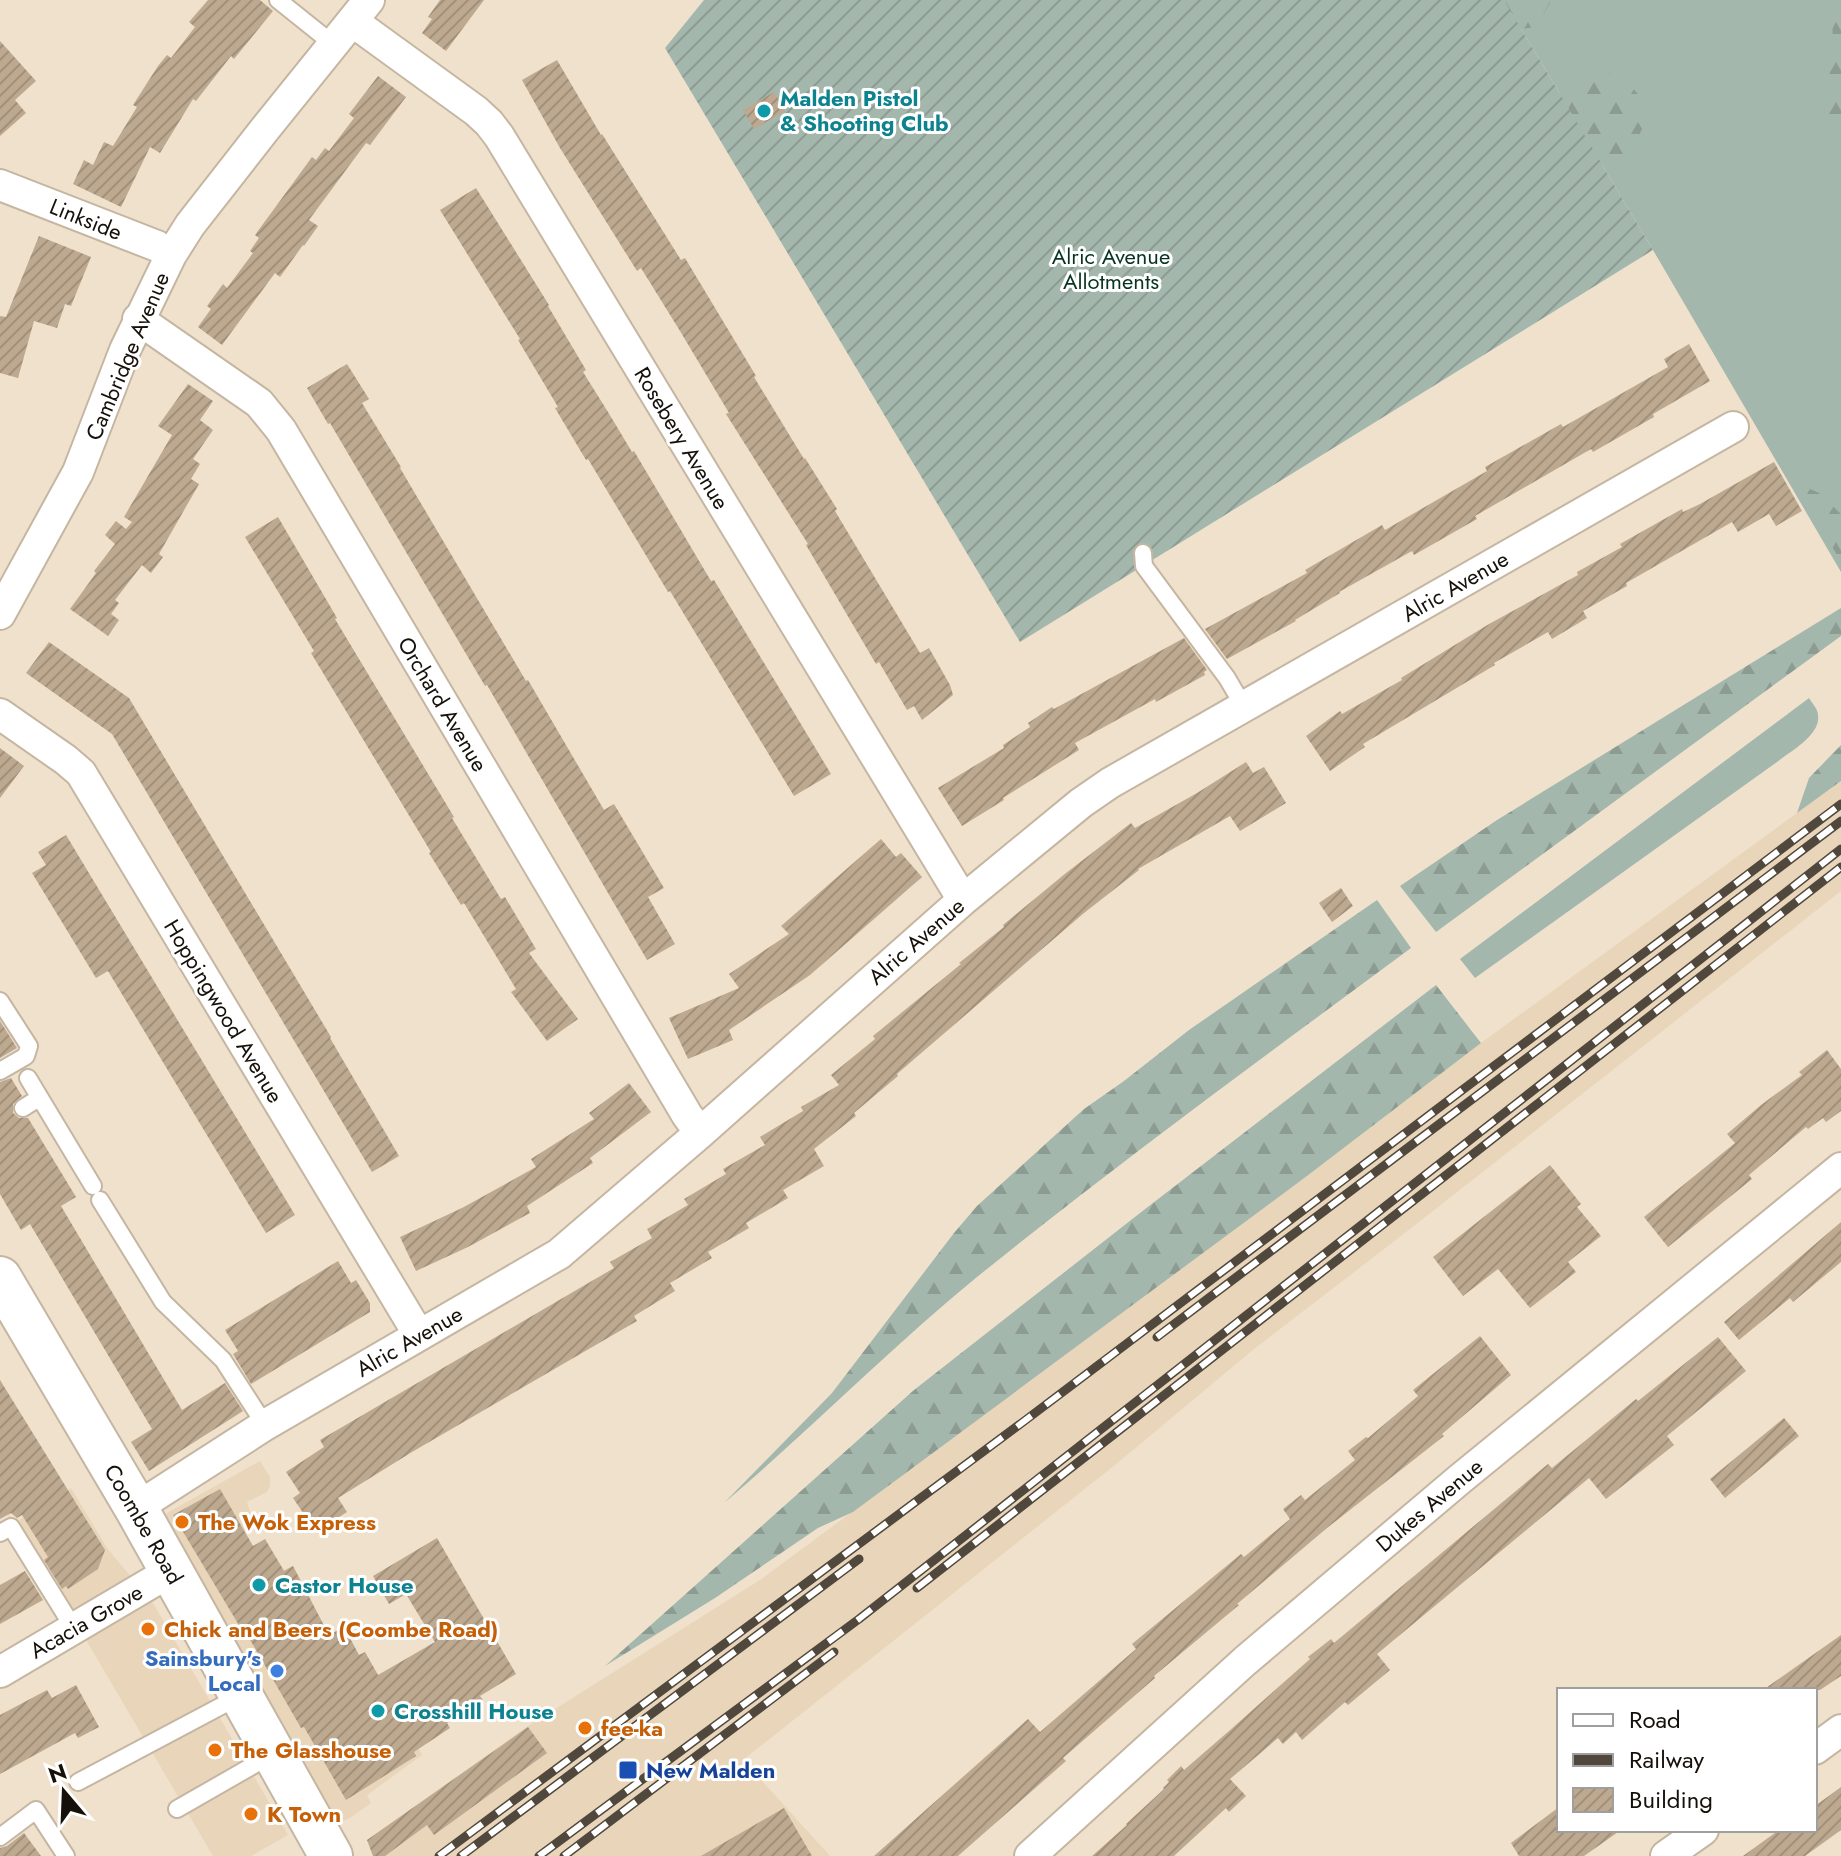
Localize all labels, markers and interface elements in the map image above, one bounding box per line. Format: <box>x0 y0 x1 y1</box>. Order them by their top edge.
place label: Malden Pistol & Shooting Club <box>780 82 949 139</box>
marker: Malden Pistol & Shooting Club <box>755 102 773 120</box>
street label: Linkside <box>45 190 127 248</box>
park label: Alric Avenue Allotments <box>1052 240 1170 297</box>
street label: Cambridge Avenue <box>77 267 177 445</box>
street label: Rosebery Avenue <box>627 361 737 515</box>
street label: Alric Avenue <box>1396 543 1514 629</box>
street label: Orchard Avenue <box>390 630 496 778</box>
street label: Alric Avenue <box>861 890 971 992</box>
street label: Hoppingwood Avenue <box>156 913 292 1109</box>
street label: Alric Avenue <box>350 1298 468 1384</box>
street label: Dukes Avenue <box>1368 1451 1490 1559</box>
street label: Coombe Road <box>97 1458 191 1590</box>
place label: The Wok Express <box>198 1506 376 1538</box>
marker: The Wok Express <box>173 1513 191 1531</box>
place label: Castor House <box>275 1569 414 1601</box>
street label: Acacia Grove <box>24 1576 148 1666</box>
marker: Castor House <box>250 1576 268 1594</box>
place label: Chick and Beers (Coombe Road) <box>164 1613 498 1645</box>
marker: Chick and Beers (Coombe Road) <box>139 1620 157 1638</box>
place label: Sainsbury's Local <box>145 1642 261 1699</box>
marker: Sainsbury's Local <box>268 1662 286 1680</box>
legend <box>1557 1688 1817 1832</box>
place label: Crosshill House <box>394 1695 554 1727</box>
marker: Crosshill House <box>369 1702 387 1720</box>
text: Road <box>1629 1702 1681 1737</box>
place label: fee-ka <box>601 1712 663 1744</box>
marker: fee-ka <box>576 1719 594 1737</box>
place label: The Glasshouse <box>231 1734 392 1766</box>
marker: The Glasshouse <box>206 1741 224 1759</box>
text: Railway <box>1629 1742 1704 1777</box>
north arrow <box>24 1752 104 1832</box>
place label: New Malden <box>646 1754 775 1786</box>
text: N <box>44 1755 71 1791</box>
marker: New Malden <box>617 1759 639 1781</box>
text: Building <box>1629 1782 1713 1817</box>
place label: K Town <box>267 1798 341 1830</box>
marker: K Town <box>242 1805 260 1823</box>

